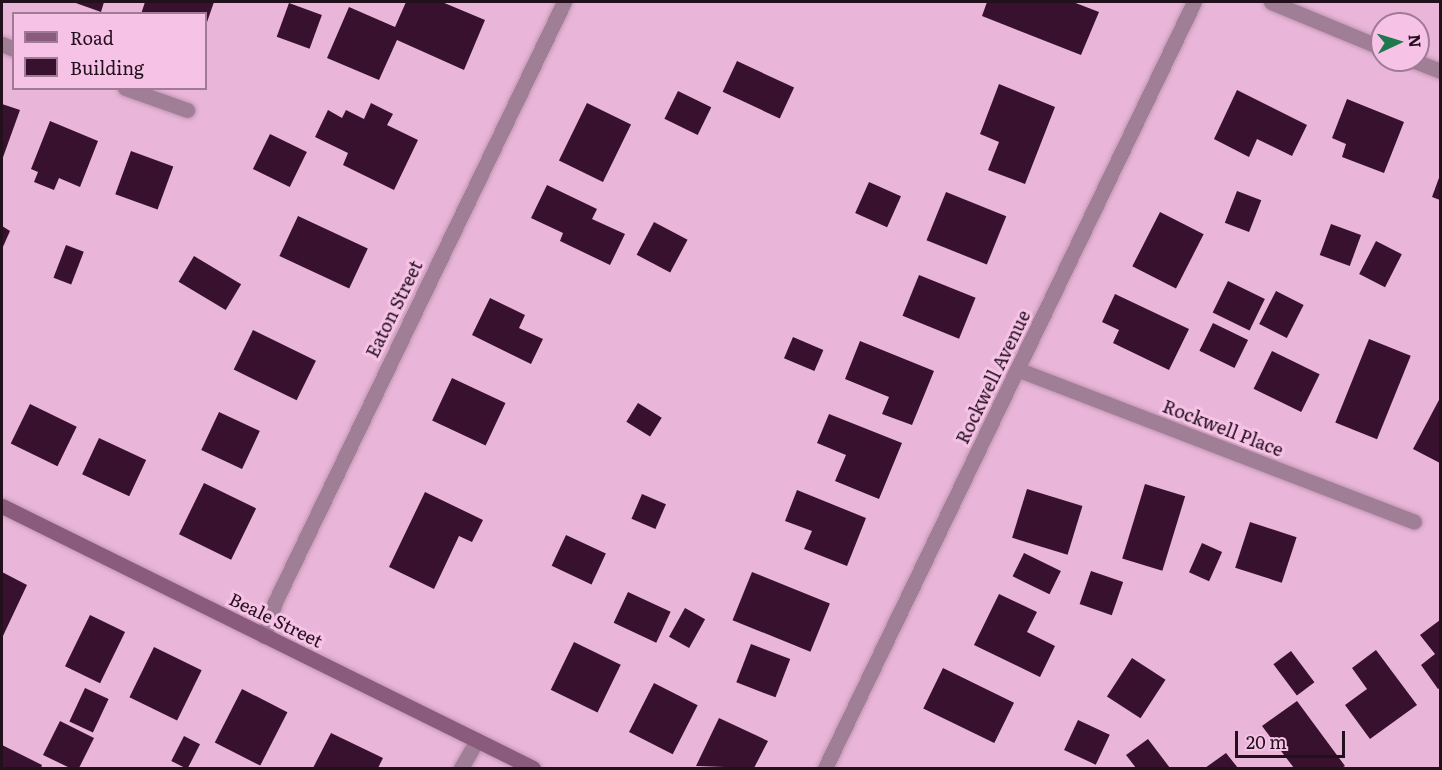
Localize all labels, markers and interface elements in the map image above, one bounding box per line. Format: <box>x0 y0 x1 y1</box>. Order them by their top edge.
legend <box>12 12 207 90</box>
north arrow <box>1370 12 1430 72</box>
text: Road <box>70 24 114 51</box>
text: N <box>1404 33 1428 48</box>
text: Building <box>70 54 144 81</box>
street label: Eaton Street <box>361 257 427 361</box>
street label: Rockwell Avenue <box>951 307 1035 447</box>
street label: Rockwell Place <box>1160 395 1286 461</box>
street label: Beale Street <box>226 588 326 652</box>
scale bar <box>1238 719 1348 757</box>
text: 20 m <box>1246 728 1287 755</box>

